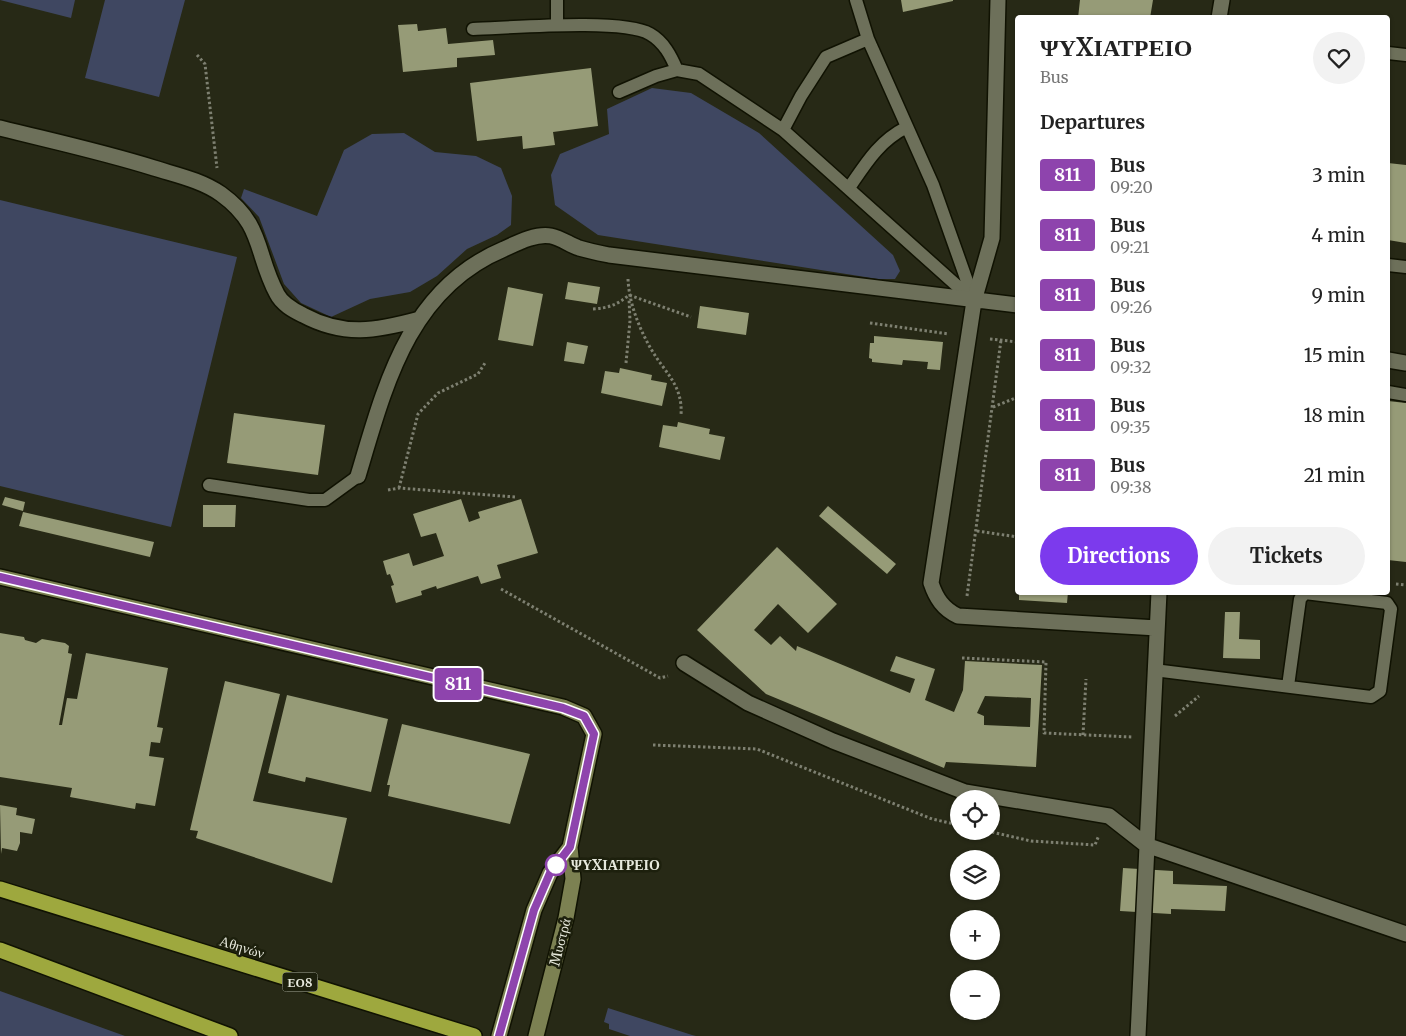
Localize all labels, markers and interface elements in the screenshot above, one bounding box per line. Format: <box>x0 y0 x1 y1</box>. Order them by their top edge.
text: ΨΥΧΙΑΤΡΕΙΟ <box>1040 32 1192 63</box>
button: heart <box>1313 32 1365 84</box>
text: Bus <box>1040 67 1069 87</box>
text: Departures <box>1040 110 1145 134</box>
text: Bus <box>1110 153 1145 177</box>
text: 811 <box>1054 163 1081 186</box>
text: 3 min <box>1312 163 1365 187</box>
text: 09:20 <box>1110 177 1153 197</box>
text: Bus <box>1110 213 1145 237</box>
text: 811 <box>1054 223 1081 246</box>
text: 4 min <box>1311 223 1365 247</box>
text: 09:21 <box>1110 237 1150 257</box>
text: Bus <box>1110 273 1145 297</box>
text: 811 <box>1054 283 1081 306</box>
text: 9 min <box>1311 283 1365 307</box>
text: 09:26 <box>1110 297 1152 317</box>
text: Bus <box>1110 333 1145 357</box>
text: 811 <box>1054 343 1081 366</box>
text: 15 min <box>1304 343 1365 367</box>
text: 09:32 <box>1110 357 1151 377</box>
text: Bus <box>1110 393 1145 417</box>
text: 811 <box>1054 403 1081 426</box>
text: 18 min <box>1304 403 1365 427</box>
text: 09:35 <box>1110 417 1151 437</box>
text: Bus <box>1110 453 1145 477</box>
text: 811 <box>1054 463 1081 486</box>
text: 21 min <box>1304 463 1365 487</box>
text: 09:38 <box>1110 477 1152 497</box>
button: Directions <box>1040 527 1198 585</box>
button: Tickets <box>1208 527 1365 585</box>
line badge: 811 <box>429 668 487 700</box>
text: 811 <box>445 672 471 695</box>
map controls <box>950 790 1000 1020</box>
button: locate <box>950 790 1000 840</box>
button: layers <box>950 850 1000 900</box>
marker: ΨΥΧΙΑΤΡΕΙΟ <box>545 854 567 876</box>
place label: ΨΥΧΙΑΤΡΕΙΟ <box>571 856 660 874</box>
button: + <box>950 910 1000 960</box>
street label: Μυστρά <box>545 916 575 968</box>
street label: Αθηνών <box>217 932 267 962</box>
button: − <box>950 970 1000 1020</box>
road number: ΕΟ8 <box>282 972 318 992</box>

